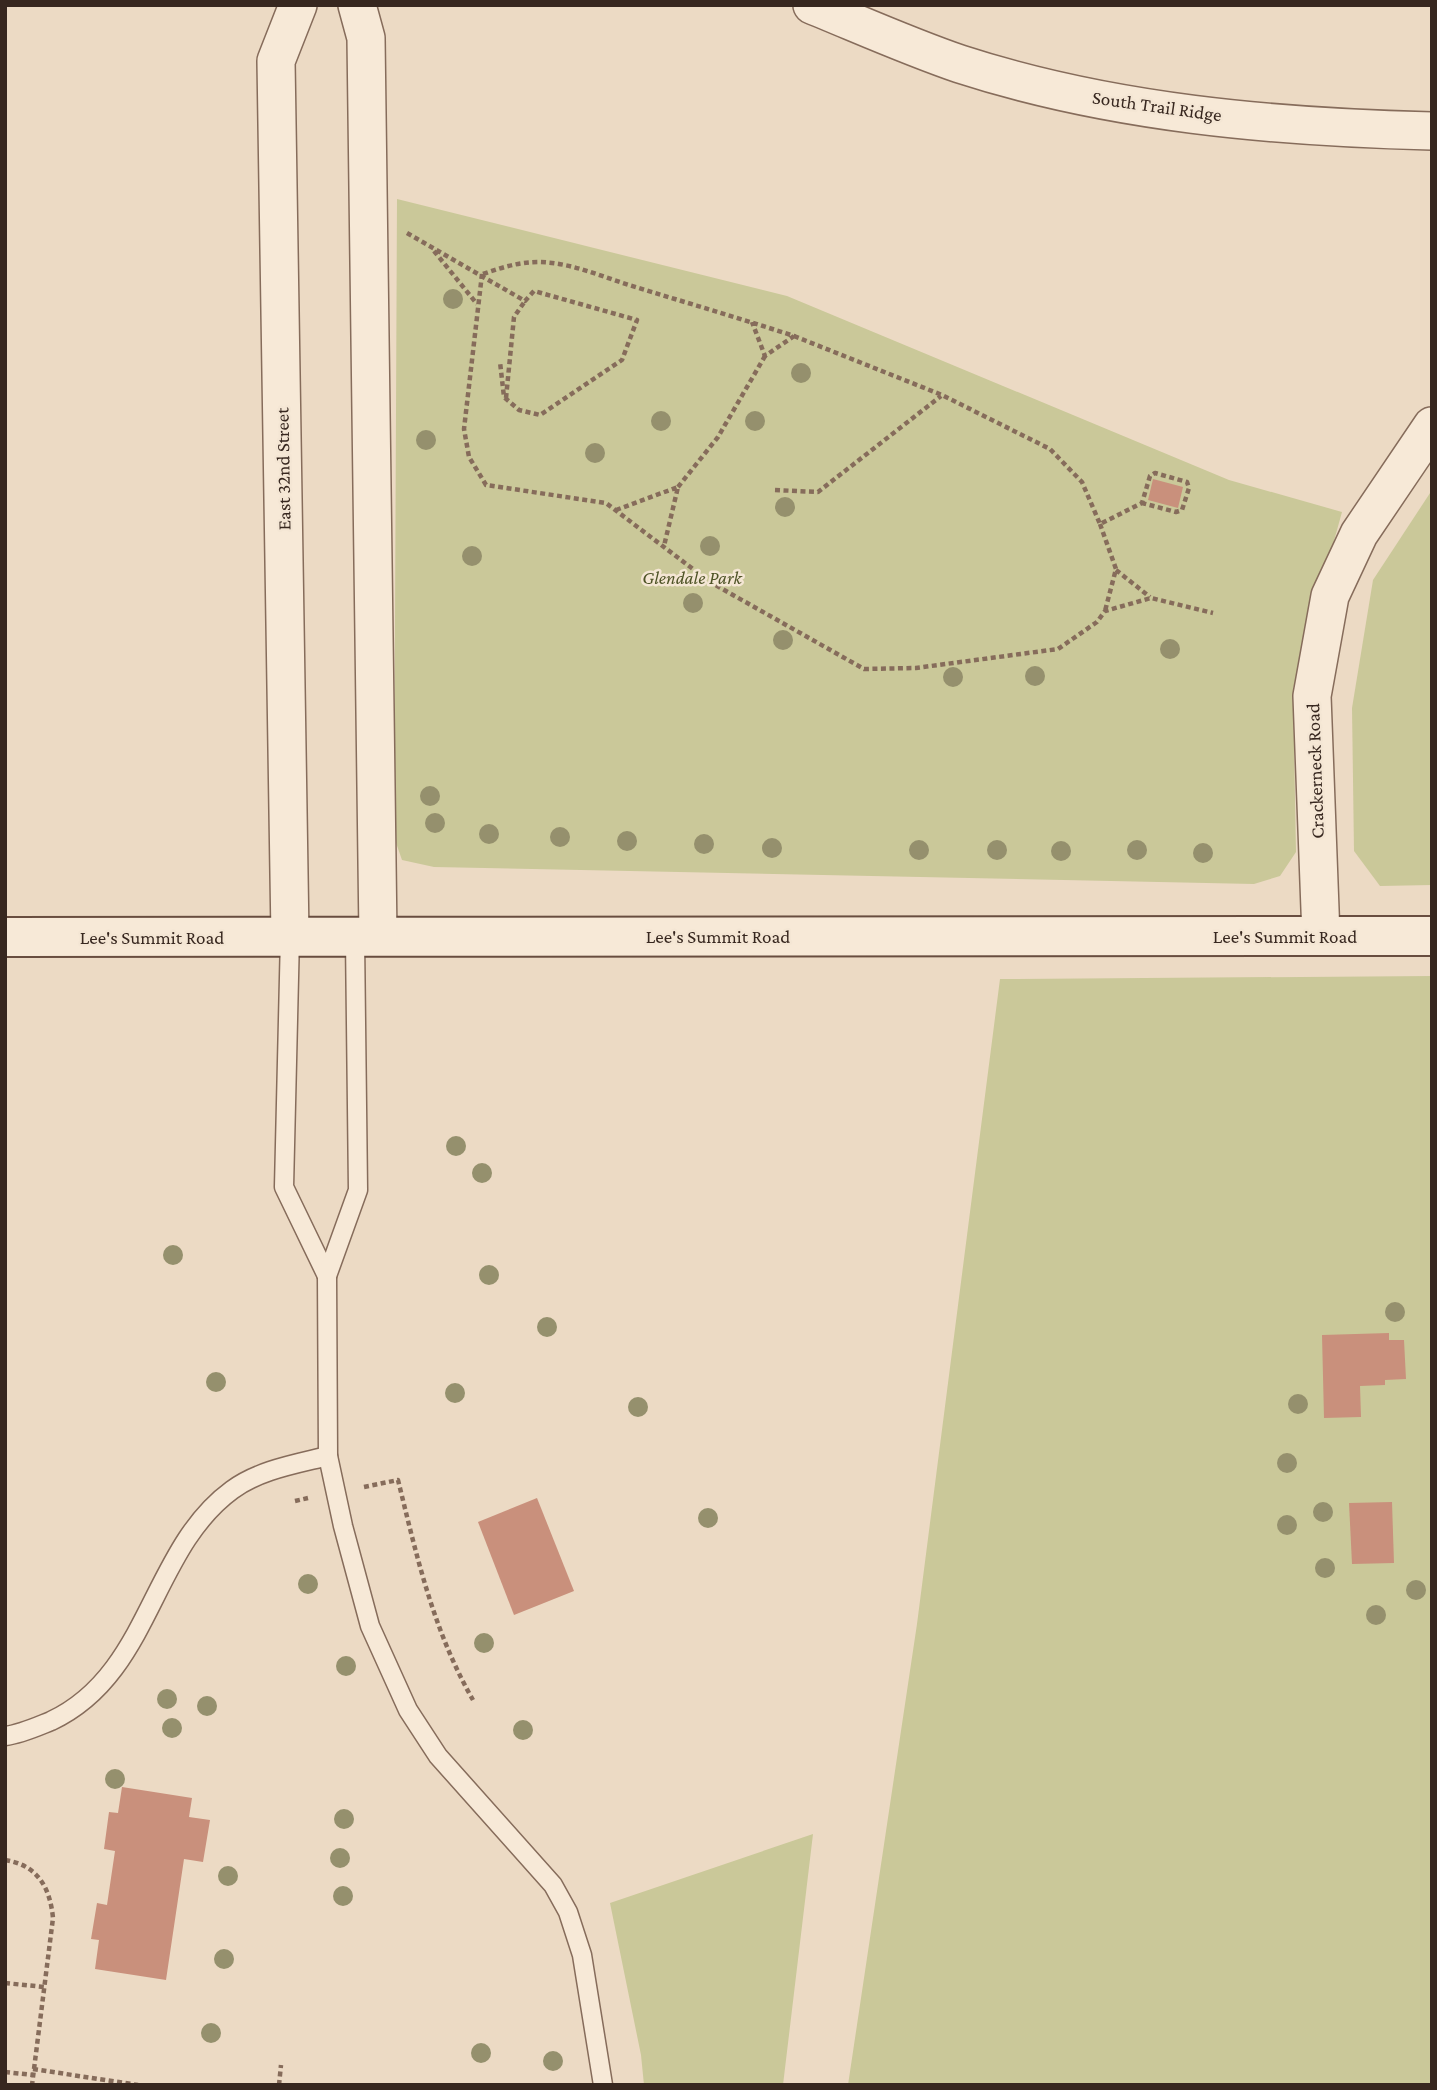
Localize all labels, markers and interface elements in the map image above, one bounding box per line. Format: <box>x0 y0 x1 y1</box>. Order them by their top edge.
street label: South Trail Ridge <box>1091 87 1223 125</box>
street label: East 32nd Street <box>271 407 295 531</box>
park label: Glendale Park <box>642 567 743 588</box>
street label: Crackerneck Road <box>1302 703 1328 839</box>
street label: Lee's Summit Road <box>646 926 790 947</box>
street label: Lee's Summit Road <box>1213 926 1357 947</box>
street label: Lee's Summit Road <box>80 927 224 948</box>

